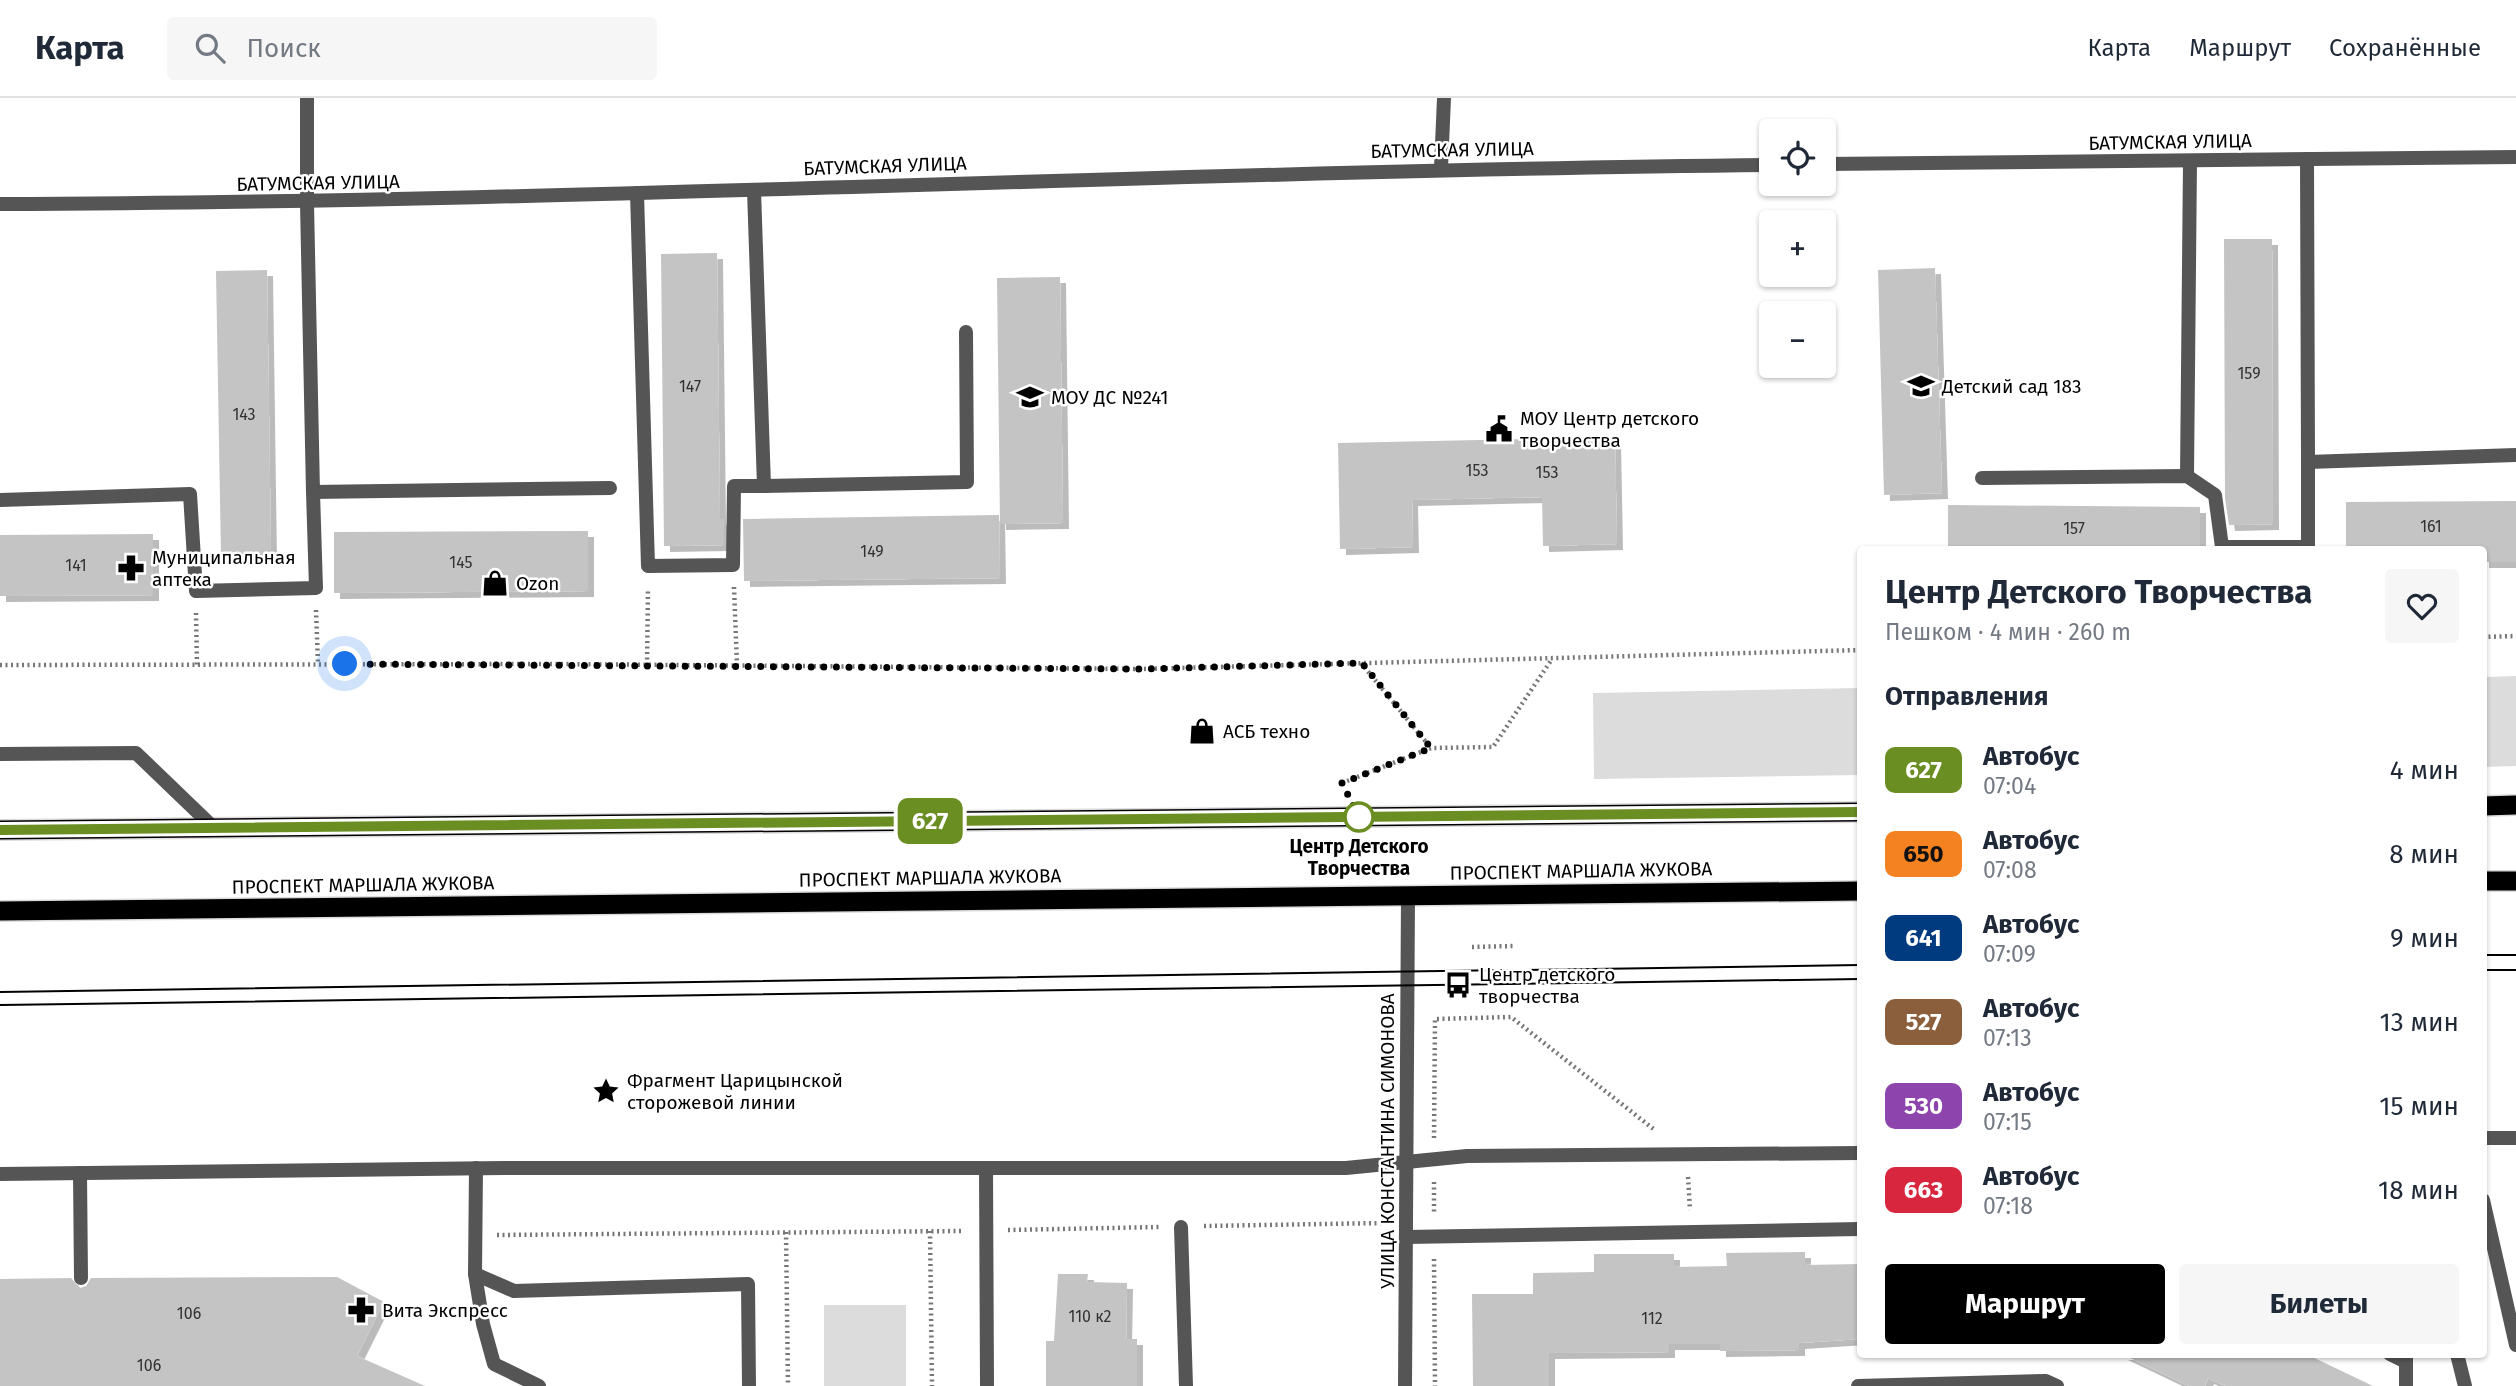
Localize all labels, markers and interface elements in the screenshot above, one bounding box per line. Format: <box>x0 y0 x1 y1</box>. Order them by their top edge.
search box <box>167 17 657 80</box>
text: Карта <box>35 28 125 68</box>
icon: search <box>191 29 229 67</box>
text: Поиск <box>247 33 321 64</box>
text: Карта <box>2088 34 2151 62</box>
text: Маршрут <box>2189 34 2291 62</box>
text: Сохранённые <box>2329 34 2481 62</box>
map controls <box>1759 119 1836 378</box>
button: locate <box>1759 119 1836 196</box>
street label: БАТУМСКАЯ УЛИЦА <box>2088 129 2252 155</box>
street label: БАТУМСКАЯ УЛИЦА <box>1370 137 1534 163</box>
street label: БАТУМСКАЯ УЛИЦА <box>803 152 967 180</box>
street label: БАТУМСКАЯ УЛИЦА <box>236 170 400 196</box>
button: + <box>1759 210 1836 287</box>
button: − <box>1759 301 1836 378</box>
house number: 159 <box>2237 364 2261 383</box>
school or university icon: Детский сад 183 <box>1906 371 1936 401</box>
place label: Детский сад 183 <box>1941 375 2081 398</box>
house number: 147 <box>679 377 701 396</box>
school or university icon: МОУ ДС №241 <box>1015 382 1045 412</box>
place label: МОУ ДС №241 <box>1051 386 1169 409</box>
house number: 143 <box>232 405 256 424</box>
place label: МОУ Центр детского творчества <box>1520 407 1699 452</box>
public building icon: МОУ Центр детского творчества <box>1484 414 1514 444</box>
house number: 153 <box>1466 461 1488 480</box>
house number: 153 <box>1536 463 1558 482</box>
house number: 161 <box>2420 517 2442 536</box>
house number: 157 <box>2063 519 2085 538</box>
house number: 149 <box>860 542 884 561</box>
place label: Муниципальная аптека <box>152 546 296 591</box>
pharmacy icon: Муниципальная аптека <box>116 553 146 583</box>
house number: 145 <box>449 553 473 572</box>
house number: 141 <box>65 556 87 575</box>
shop icon: Ozon <box>480 568 510 598</box>
button: heart <box>2385 569 2459 643</box>
place label: Ozon <box>516 572 559 595</box>
text: Центр Детского Творчества <box>1885 572 2312 612</box>
text: Пешком · 4 мин · 260 m <box>1885 618 2131 646</box>
your location <box>327 646 362 681</box>
text: Отправления <box>1885 681 2048 712</box>
shop icon: АСБ техно <box>1187 716 1217 746</box>
place label: АСБ техно <box>1223 720 1310 743</box>
text: Автобус <box>1983 741 2080 772</box>
text: 4 мин <box>2390 755 2459 786</box>
text: 627 <box>1905 756 1942 784</box>
text: 07:04 <box>1983 772 2036 800</box>
line badge: 627 <box>890 798 970 844</box>
marker: Центр Детского Творчества <box>1344 802 1374 832</box>
text: 627 <box>912 807 948 835</box>
text: Автобус <box>1983 825 2080 856</box>
place label: Центр Детского Творчества <box>1289 835 1429 880</box>
text: 8 мин <box>2389 839 2459 870</box>
text: 650 <box>1903 840 1944 868</box>
text: 07:08 <box>1983 856 2037 884</box>
street label: ПРОСПЕКТ МАРШАЛА ЖУКОВА <box>1450 857 1713 885</box>
street label: ПРОСПЕКТ МАРШАЛА ЖУКОВА <box>799 864 1062 892</box>
street label: ПРОСПЕКТ МАРШАЛА ЖУКОВА <box>232 871 495 899</box>
text: Автобус <box>1983 909 2080 940</box>
text: 9 мин <box>2390 923 2459 954</box>
text: 641 <box>1905 924 1942 952</box>
text: 07:09 <box>1983 940 2036 968</box>
place label: Центр детского творчества <box>1479 963 1615 1008</box>
bus stop icon: Центр детского творчества <box>1443 970 1473 1000</box>
street label: УЛИЦА КОНСТАНТИНА СИМОНОВА <box>1376 993 1399 1289</box>
text: Автобус <box>1983 993 2080 1024</box>
text: 13 мин <box>2379 1007 2459 1038</box>
text: 527 <box>1906 1008 1941 1036</box>
text: 07:13 <box>1983 1024 2032 1052</box>
place label: Фрагмент Царицынской сторожевой линии <box>627 1069 843 1114</box>
place icon: Фрагмент Царицынской сторожевой линии <box>591 1076 621 1106</box>
text: Автобус <box>1983 1077 2080 1108</box>
text: 15 мин <box>2379 1091 2459 1122</box>
text: 530 <box>1904 1092 1943 1120</box>
text: 07:15 <box>1983 1108 2032 1136</box>
text: Автобус <box>1983 1161 2080 1192</box>
text: 18 мин <box>2378 1175 2459 1206</box>
text: 663 <box>1904 1176 1943 1204</box>
text: 07:18 <box>1983 1192 2033 1220</box>
button: Маршрут <box>1885 1264 2165 1344</box>
button: Билеты <box>2179 1264 2459 1344</box>
pharmacy icon: Вита Экспресс <box>346 1295 376 1325</box>
place label: Вита Экспресс <box>382 1299 508 1322</box>
house number: 106 <box>177 1304 201 1323</box>
house number: 110 к2 <box>1068 1307 1112 1326</box>
house number: 112 <box>1641 1309 1663 1328</box>
house number: 106 <box>137 1356 161 1375</box>

